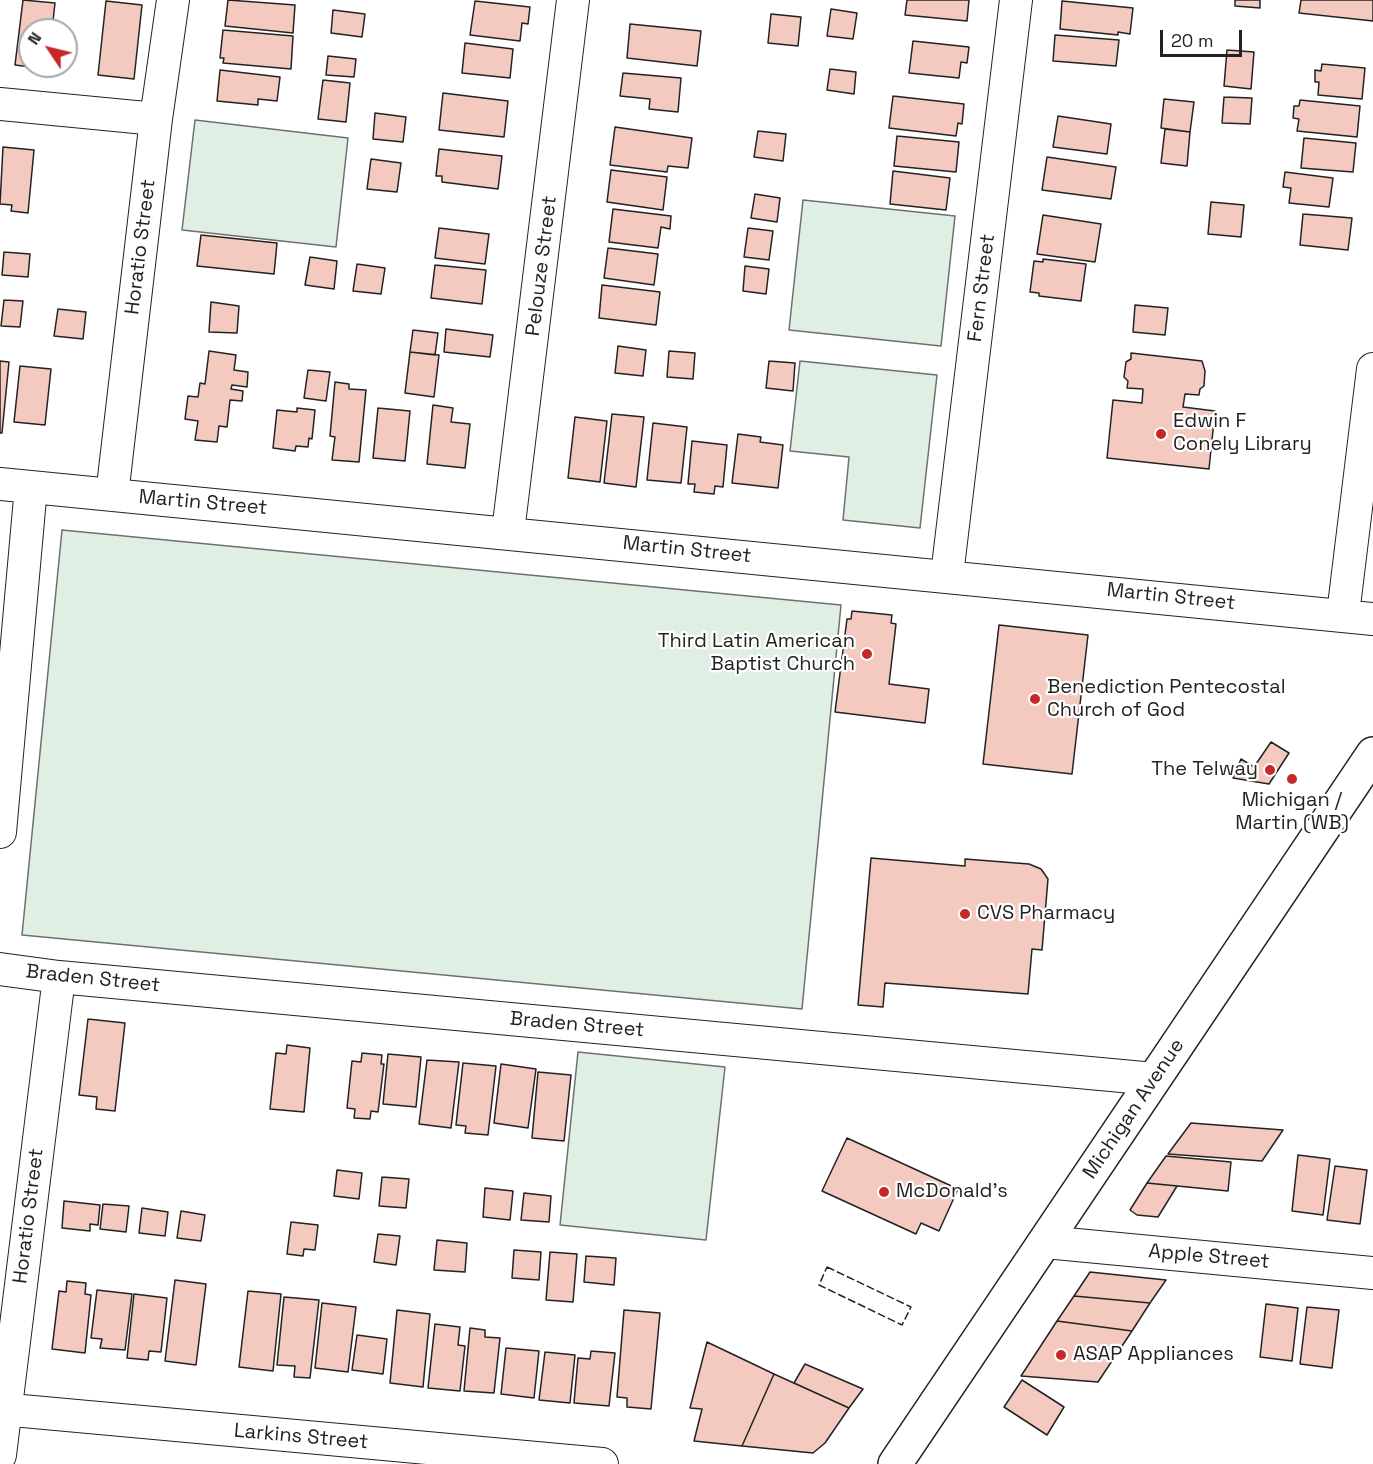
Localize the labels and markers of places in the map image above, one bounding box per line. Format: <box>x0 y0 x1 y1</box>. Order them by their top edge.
place label: Edwin F Conely Library <box>1173 410 1312 457</box>
marker: Edwin F Conely Library <box>1154 427 1168 441</box>
place label: Third Latin American Baptist Church <box>658 630 855 677</box>
marker: Third Latin American Baptist Church <box>860 647 874 661</box>
place label: Benediction Pentecostal Church of God <box>1047 676 1286 723</box>
marker: Benediction Pentecostal Church of God <box>1028 692 1042 706</box>
place label: The Telway <box>1151 758 1258 782</box>
marker: The Telway <box>1263 763 1277 777</box>
marker: Michigan / Martin (WB) <box>1285 772 1299 786</box>
place label: Michigan / Martin (WB) <box>1235 789 1349 836</box>
place label: CVS Pharmacy <box>977 902 1115 926</box>
marker: CVS Pharmacy <box>958 907 972 921</box>
place label: McDonald's <box>896 1180 1008 1204</box>
marker: McDonald's <box>877 1185 891 1199</box>
place label: ASAP Appliances <box>1073 1343 1234 1367</box>
marker: ASAP Appliances <box>1054 1348 1068 1362</box>

